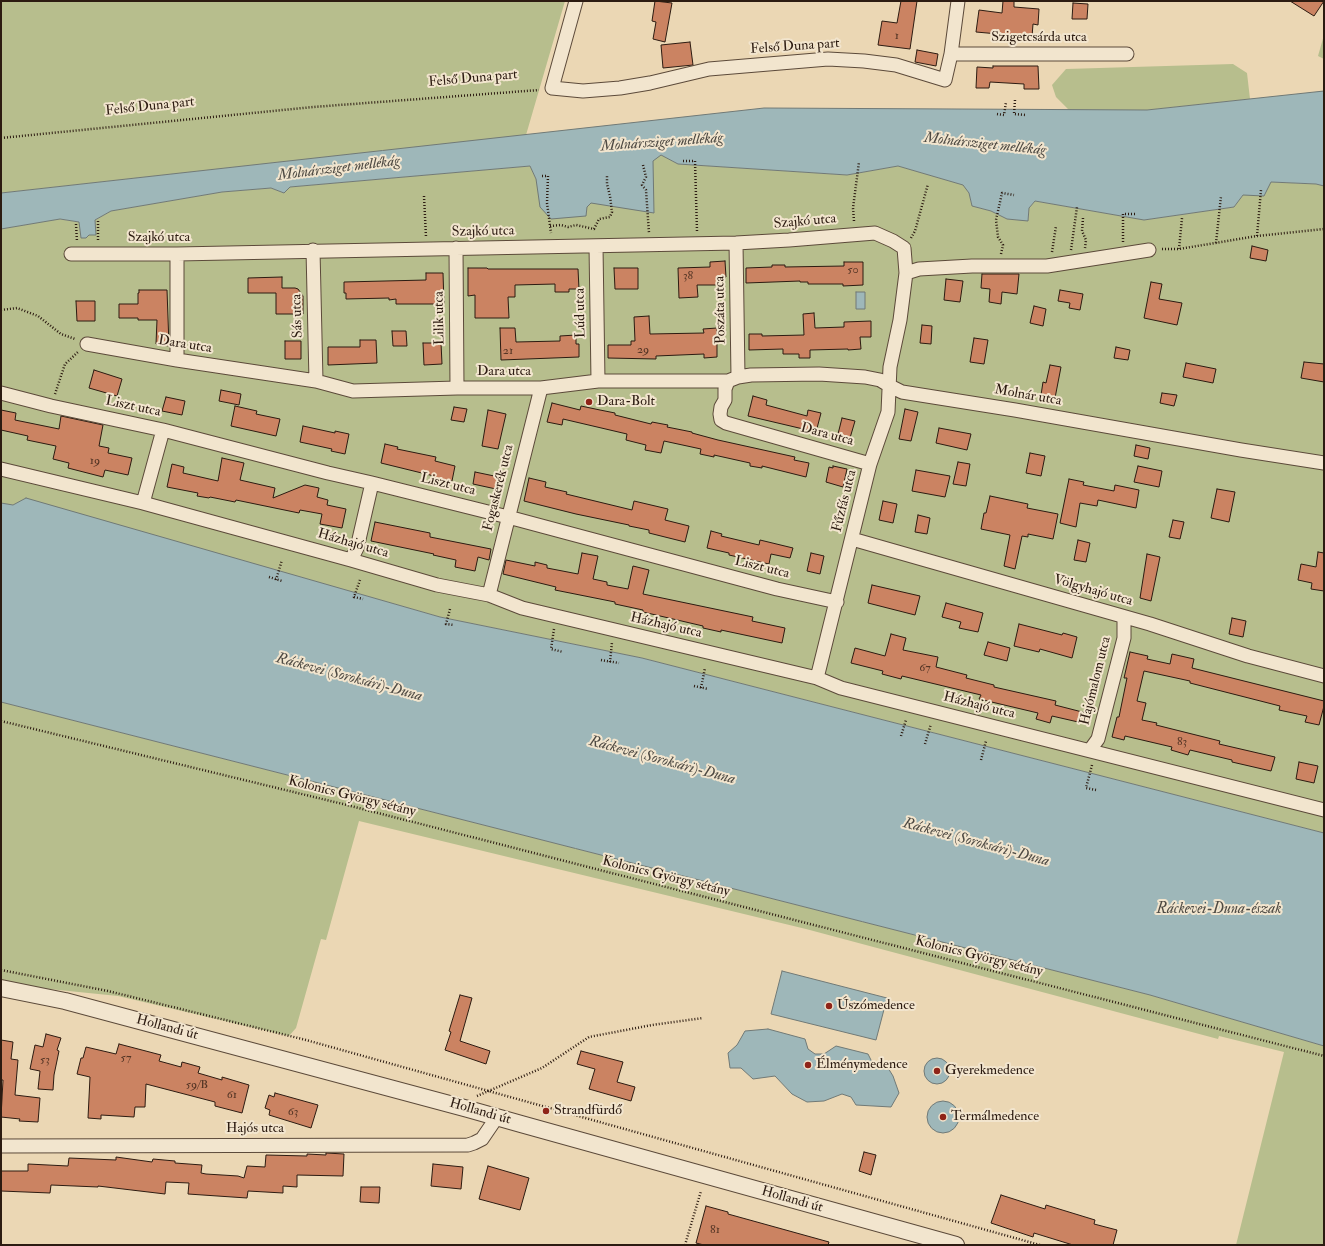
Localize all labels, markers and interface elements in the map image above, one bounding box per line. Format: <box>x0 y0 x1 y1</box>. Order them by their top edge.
house number: 1 <box>895 29 899 43</box>
street label: Szigetcsárda utca <box>991 30 1087 46</box>
street label: Felső Duna part <box>750 35 840 59</box>
street label: Felső Duna part <box>428 67 518 91</box>
street label: Felső Duna part <box>105 94 195 120</box>
water label: Molnársziget mellékág <box>600 130 724 156</box>
water label: Molnársziget mellékág <box>923 130 1047 160</box>
water label: Molnársziget mellékág <box>277 153 401 185</box>
street label: Szajkó utca <box>773 211 837 233</box>
street label: Szajkó utca <box>451 223 515 241</box>
street label: Szajkó utca <box>128 230 190 246</box>
house number: 50 <box>847 263 859 277</box>
house number: 38 <box>683 269 693 283</box>
street label: Poszáta utca <box>712 276 730 344</box>
street label: Lúd utca <box>572 288 590 338</box>
street label: Lilik utca <box>431 291 449 345</box>
street label: Sás utca <box>289 294 307 338</box>
street label: Dara utca <box>157 332 213 358</box>
house number: 29 <box>637 343 649 357</box>
house number: 21 <box>503 344 513 358</box>
street label: Dara utca <box>477 364 531 380</box>
street label: Molnár utca <box>993 382 1063 410</box>
street label: Liszt utca <box>104 393 162 421</box>
place label: Dara-Bolt <box>597 394 655 410</box>
marker: Dara-Bolt <box>584 397 594 407</box>
street label: Dara utca <box>799 420 855 450</box>
street label: Fogaskerék utca <box>480 443 518 533</box>
house number: 19 <box>90 454 100 468</box>
street label: Fűzfás utca <box>829 468 861 534</box>
street label: Liszt utca <box>419 470 477 500</box>
street label: Házhajó utca <box>316 526 390 562</box>
street label: Liszt utca <box>733 553 791 583</box>
street label: Völgyhajó utca <box>1052 572 1134 610</box>
street label: Házhajó utca <box>628 610 704 642</box>
street label: Hajómalom utca <box>1077 635 1115 727</box>
water label: Ráckevei (Soroksári)-Duna <box>274 650 424 706</box>
house number: 67 <box>919 661 931 675</box>
street label: Házhajó utca <box>941 689 1017 723</box>
water label: Ráckevei (Soroksári)-Duna <box>587 733 737 789</box>
house number: 83 <box>1177 735 1187 749</box>
street label: Kolonics György sétány <box>287 773 417 821</box>
water label: Ráckevei (Soroksári)-Duna <box>901 815 1051 871</box>
street label: Kolonics György sétány <box>601 853 731 901</box>
water label: Ráckevei-Duna-észak <box>1157 901 1281 919</box>
street label: Kolonics György sétány <box>914 933 1044 981</box>
place label: Úszómedence <box>837 998 915 1014</box>
marker: Úszómedence <box>824 1001 834 1011</box>
street label: Hollandi út <box>134 1012 200 1044</box>
house number: 57 <box>121 1051 131 1065</box>
house number: 53 <box>40 1053 50 1067</box>
place label: Élménymedence <box>816 1057 908 1073</box>
marker: Élménymedence <box>803 1060 813 1070</box>
place label: Gyerekmedence <box>945 1063 1034 1079</box>
marker: Gyerekmedence <box>932 1066 942 1076</box>
house number: 59/B <box>186 1078 208 1092</box>
house number: 61 <box>227 1088 237 1102</box>
street label: Hollandi út <box>447 1095 513 1129</box>
place label: Strandfürdő <box>554 1103 622 1119</box>
house number: 63 <box>288 1105 298 1119</box>
marker: Strandfürdő <box>541 1106 551 1116</box>
place label: Termálmedence <box>951 1109 1039 1125</box>
marker: Termálmedence <box>938 1112 948 1122</box>
street label: Hajós utca <box>226 1121 284 1137</box>
street label: Hollandi út <box>759 1183 825 1217</box>
house number: 81 <box>710 1223 720 1237</box>

